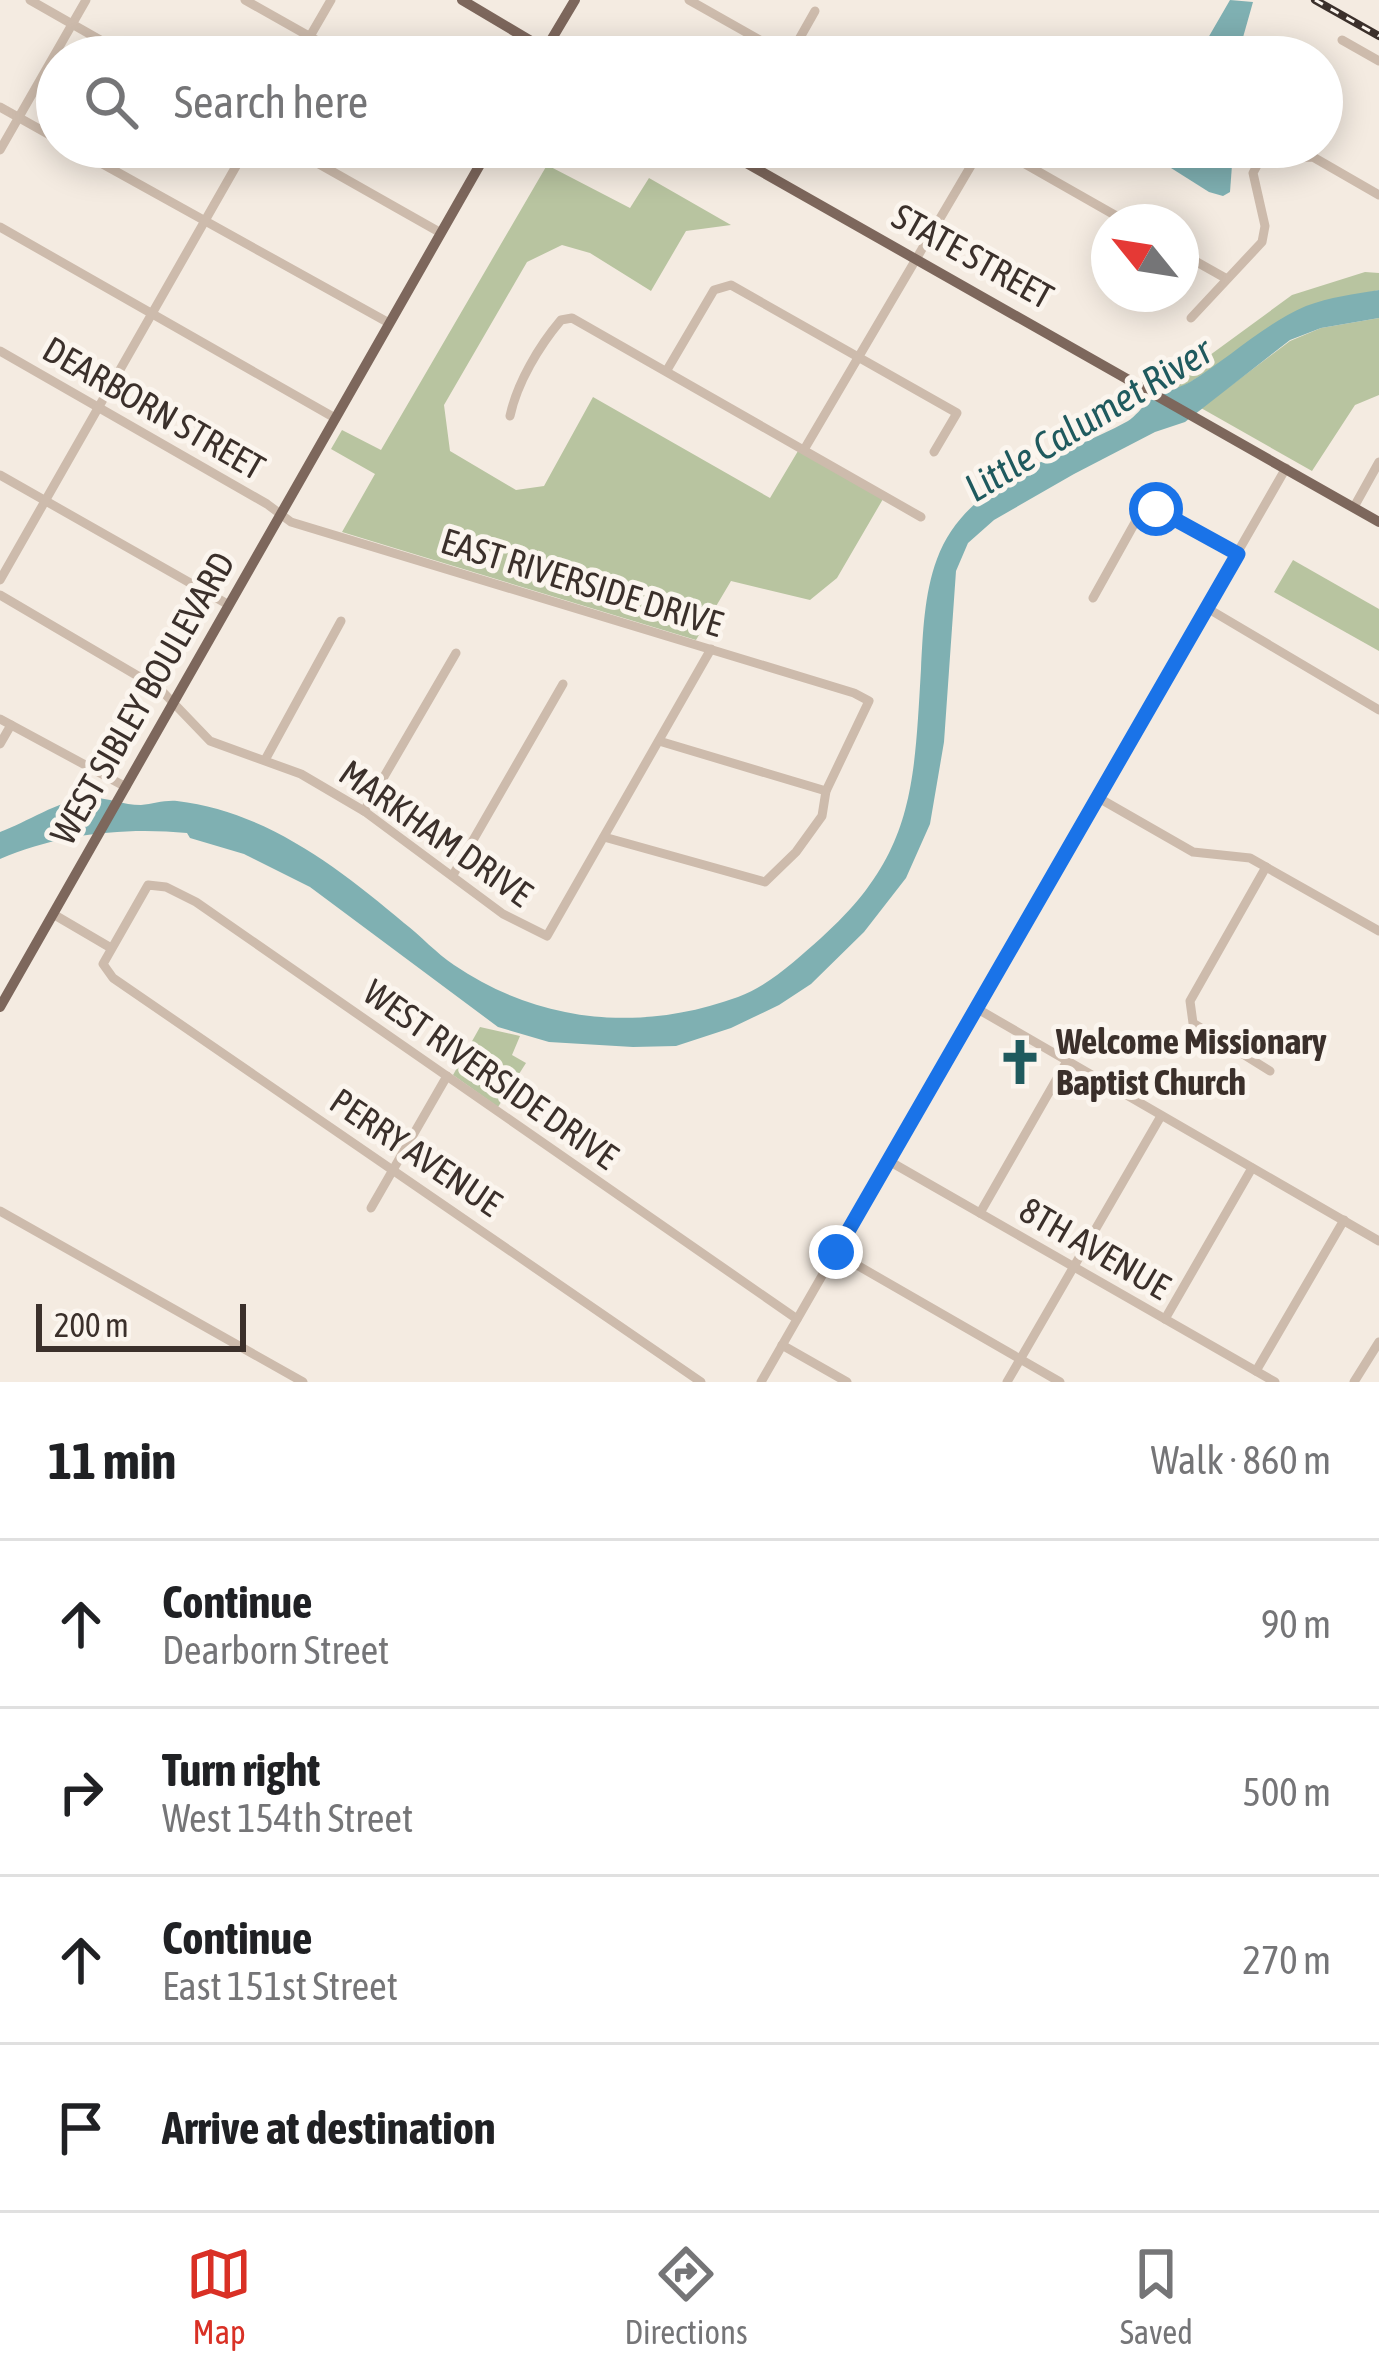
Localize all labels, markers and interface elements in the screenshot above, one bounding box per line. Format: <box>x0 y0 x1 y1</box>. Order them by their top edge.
search box <box>36 36 1343 168</box>
icon: search <box>78 69 144 135</box>
text: Search here <box>174 76 368 128</box>
street label: STATE STREET <box>885 195 1061 317</box>
north arrow <box>1091 204 1199 312</box>
water label: Little Calumet River <box>957 327 1221 510</box>
street label: DEARBORN STREET <box>36 328 272 488</box>
route start <box>1129 482 1183 536</box>
street label: EAST RIVERSIDE DRIVE <box>436 519 728 645</box>
street label: WEST SIBLEY BOULEVARD <box>41 545 243 851</box>
street label: MARKHAM DRIVE <box>332 751 540 915</box>
street label: WEST RIVERSIDE DRIVE <box>356 971 626 1177</box>
place label: Welcome Missionary Baptist Church <box>1055 1020 1327 1103</box>
church icon: Welcome Missionary Baptist Church <box>995 1037 1045 1087</box>
street label: PERRY AVENUE <box>322 1079 510 1225</box>
street label: 8TH AVENUE <box>1012 1188 1178 1308</box>
route end <box>809 1225 863 1279</box>
scale bar <box>36 1298 246 1351</box>
text: 200 m <box>54 1306 129 1344</box>
text: 11 min <box>48 1431 176 1490</box>
text: Walk · 860 m <box>1151 1438 1331 1482</box>
text: Continue <box>162 1576 313 1628</box>
icon: ahead <box>48 1591 114 1657</box>
text: 90 m <box>1261 1602 1331 1646</box>
text: Dearborn Street <box>162 1628 389 1672</box>
text: Turn right <box>162 1744 320 1796</box>
icon: right <box>48 1759 114 1825</box>
text: 500 m <box>1243 1770 1331 1814</box>
text: West 154th Street <box>162 1796 413 1840</box>
text: Continue <box>162 1912 313 1964</box>
icon: ahead <box>48 1927 114 1993</box>
text: 270 m <box>1243 1938 1331 1982</box>
text: East 151st Street <box>162 1964 398 2008</box>
icon: arrive <box>48 2095 114 2161</box>
text: Arrive at destination <box>162 2102 496 2154</box>
tab: Map <box>186 2241 252 2351</box>
tab: Directions <box>624 2241 748 2351</box>
tab: Saved <box>1120 2241 1193 2351</box>

